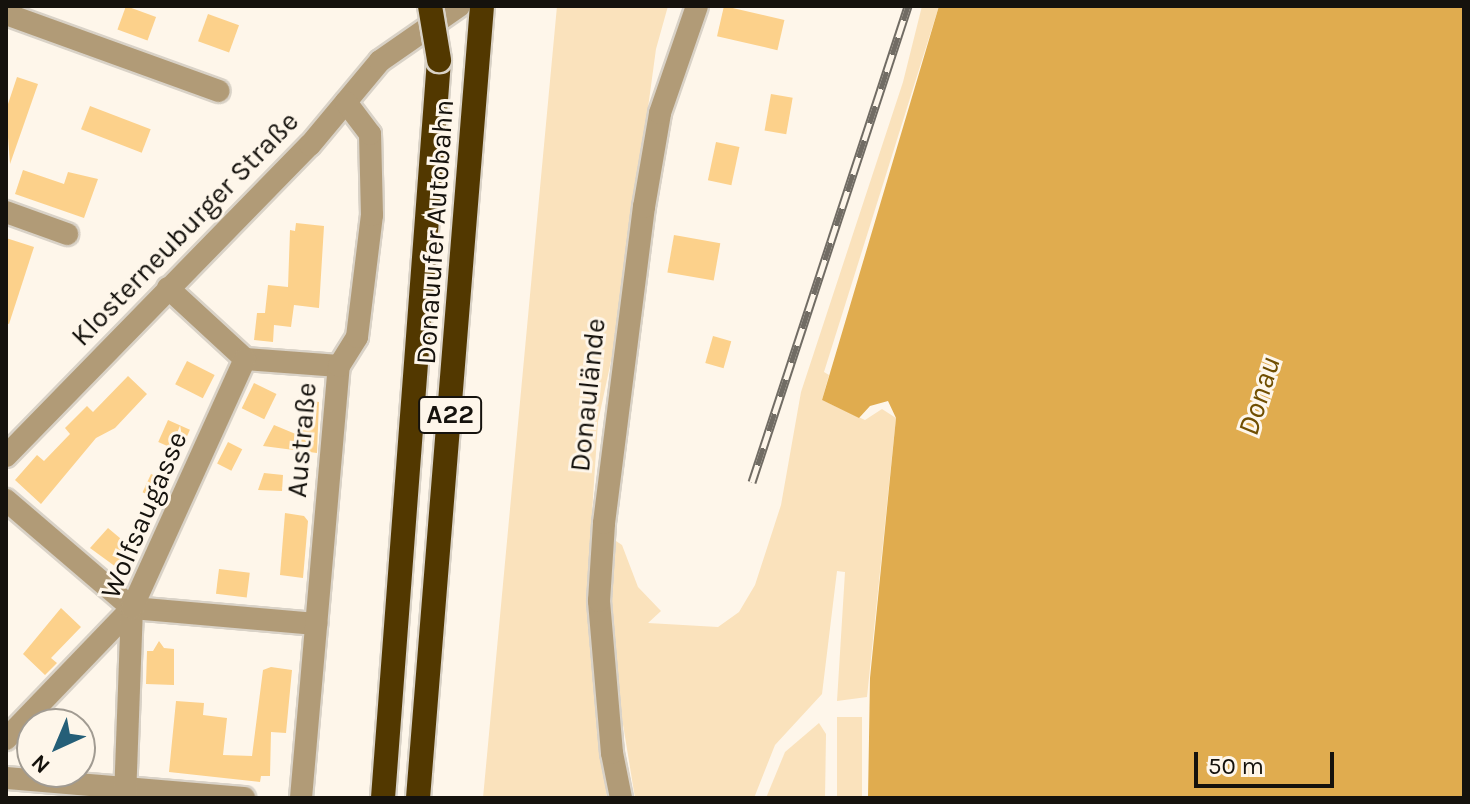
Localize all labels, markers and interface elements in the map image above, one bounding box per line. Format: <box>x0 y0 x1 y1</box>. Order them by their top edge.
street label: Donauufer Autobahn <box>409 98 461 366</box>
street label: Klosterneuburger Straße <box>64 105 306 353</box>
street label: Donaulände <box>563 317 613 473</box>
water label: Donau <box>1230 352 1288 440</box>
street label: Austraße <box>280 381 324 499</box>
road number: A22 <box>418 393 482 437</box>
street label: Wolfsaugasse <box>94 426 194 604</box>
north arrow <box>16 708 96 788</box>
scale bar <box>1198 736 1338 786</box>
text: N <box>26 749 55 779</box>
text: 50 m <box>1208 752 1264 780</box>

